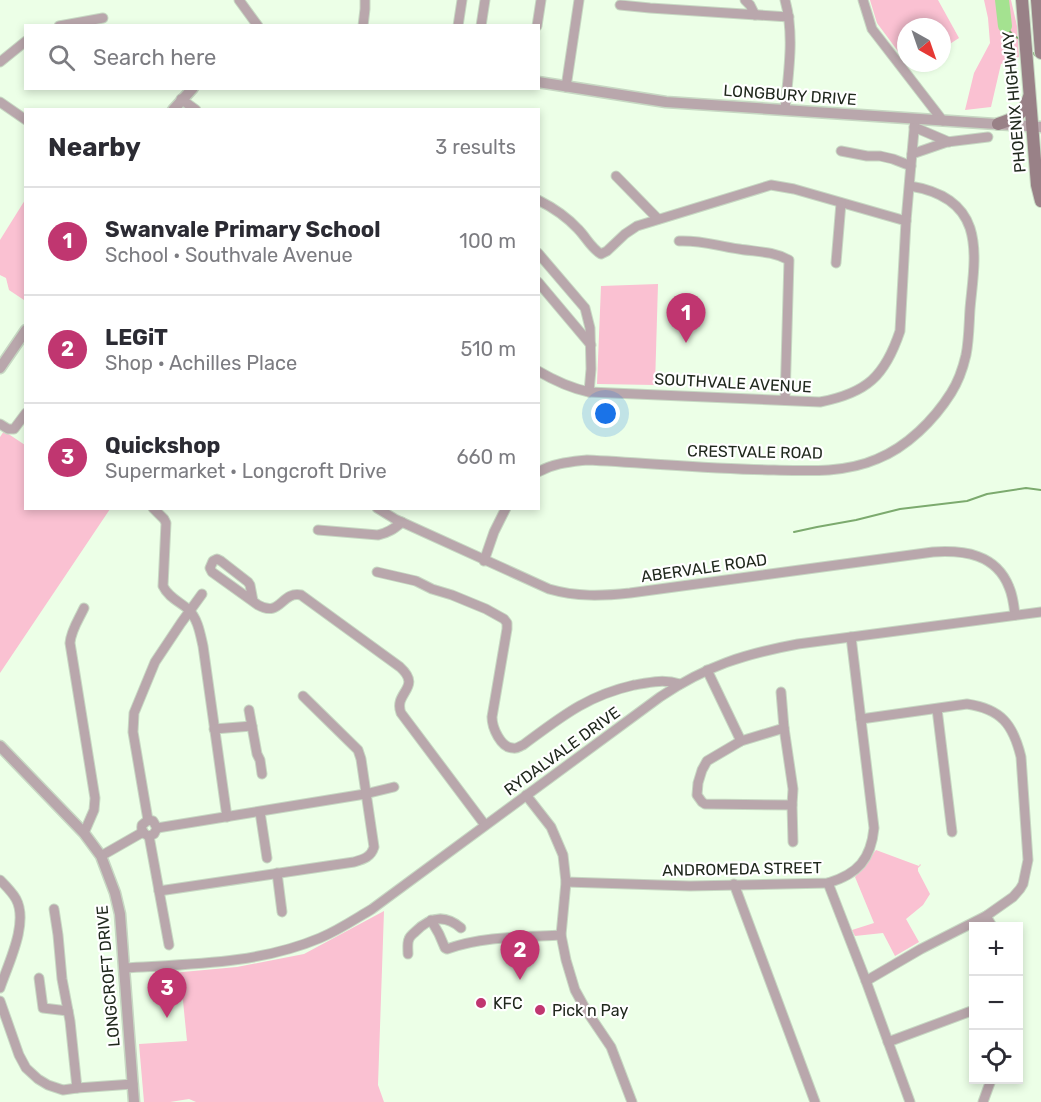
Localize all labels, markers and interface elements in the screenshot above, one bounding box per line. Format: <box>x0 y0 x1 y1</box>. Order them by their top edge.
north arrow <box>897 18 951 72</box>
search box <box>24 24 540 90</box>
street label: PHOENIX HIGHWAY <box>998 30 1030 174</box>
icon: search <box>45 41 78 74</box>
text: Search here <box>93 44 216 71</box>
street label: LONGBURY DRIVE <box>723 81 857 109</box>
text: Nearby <box>48 132 141 163</box>
text: 3 results <box>435 135 516 159</box>
text: Swanvale Primary School <box>105 216 381 243</box>
text: 1 <box>63 229 72 253</box>
text: 100 m <box>459 229 516 253</box>
text: School · Southvale Avenue <box>105 243 353 267</box>
pin: 1 <box>666 294 706 343</box>
text: LEGiT <box>105 324 168 351</box>
text: 2 <box>61 337 74 361</box>
text: 510 m <box>460 337 516 361</box>
text: Shop · Achilles Place <box>105 351 297 375</box>
street label: SOUTHVALE AVENUE <box>654 369 812 397</box>
your location <box>591 399 620 428</box>
text: Quickshop <box>105 432 220 459</box>
street label: CRESTVALE ROAD <box>687 441 823 463</box>
text: 3 <box>61 445 74 469</box>
text: 660 m <box>457 445 516 469</box>
text: Supermarket · Longcroft Drive <box>105 459 387 483</box>
street label: ABERVALE ROAD <box>640 550 768 586</box>
street label: RYDALVALE DRIVE <box>500 703 624 799</box>
street label: ANDROMEDA STREET <box>662 858 822 880</box>
street label: LONGCROFT DRIVE <box>92 905 124 1047</box>
map controls <box>969 922 1023 1084</box>
button: + <box>969 922 1023 976</box>
pin: 2 <box>500 930 540 980</box>
pin: 3 <box>148 968 186 1018</box>
button: − <box>969 976 1023 1030</box>
place label: KFC <box>493 994 523 1013</box>
marker: KFC <box>474 996 488 1010</box>
place label: Pick n Pay <box>552 1001 628 1020</box>
marker: Pick n Pay <box>533 1003 547 1017</box>
button: locate <box>969 1030 1023 1084</box>

